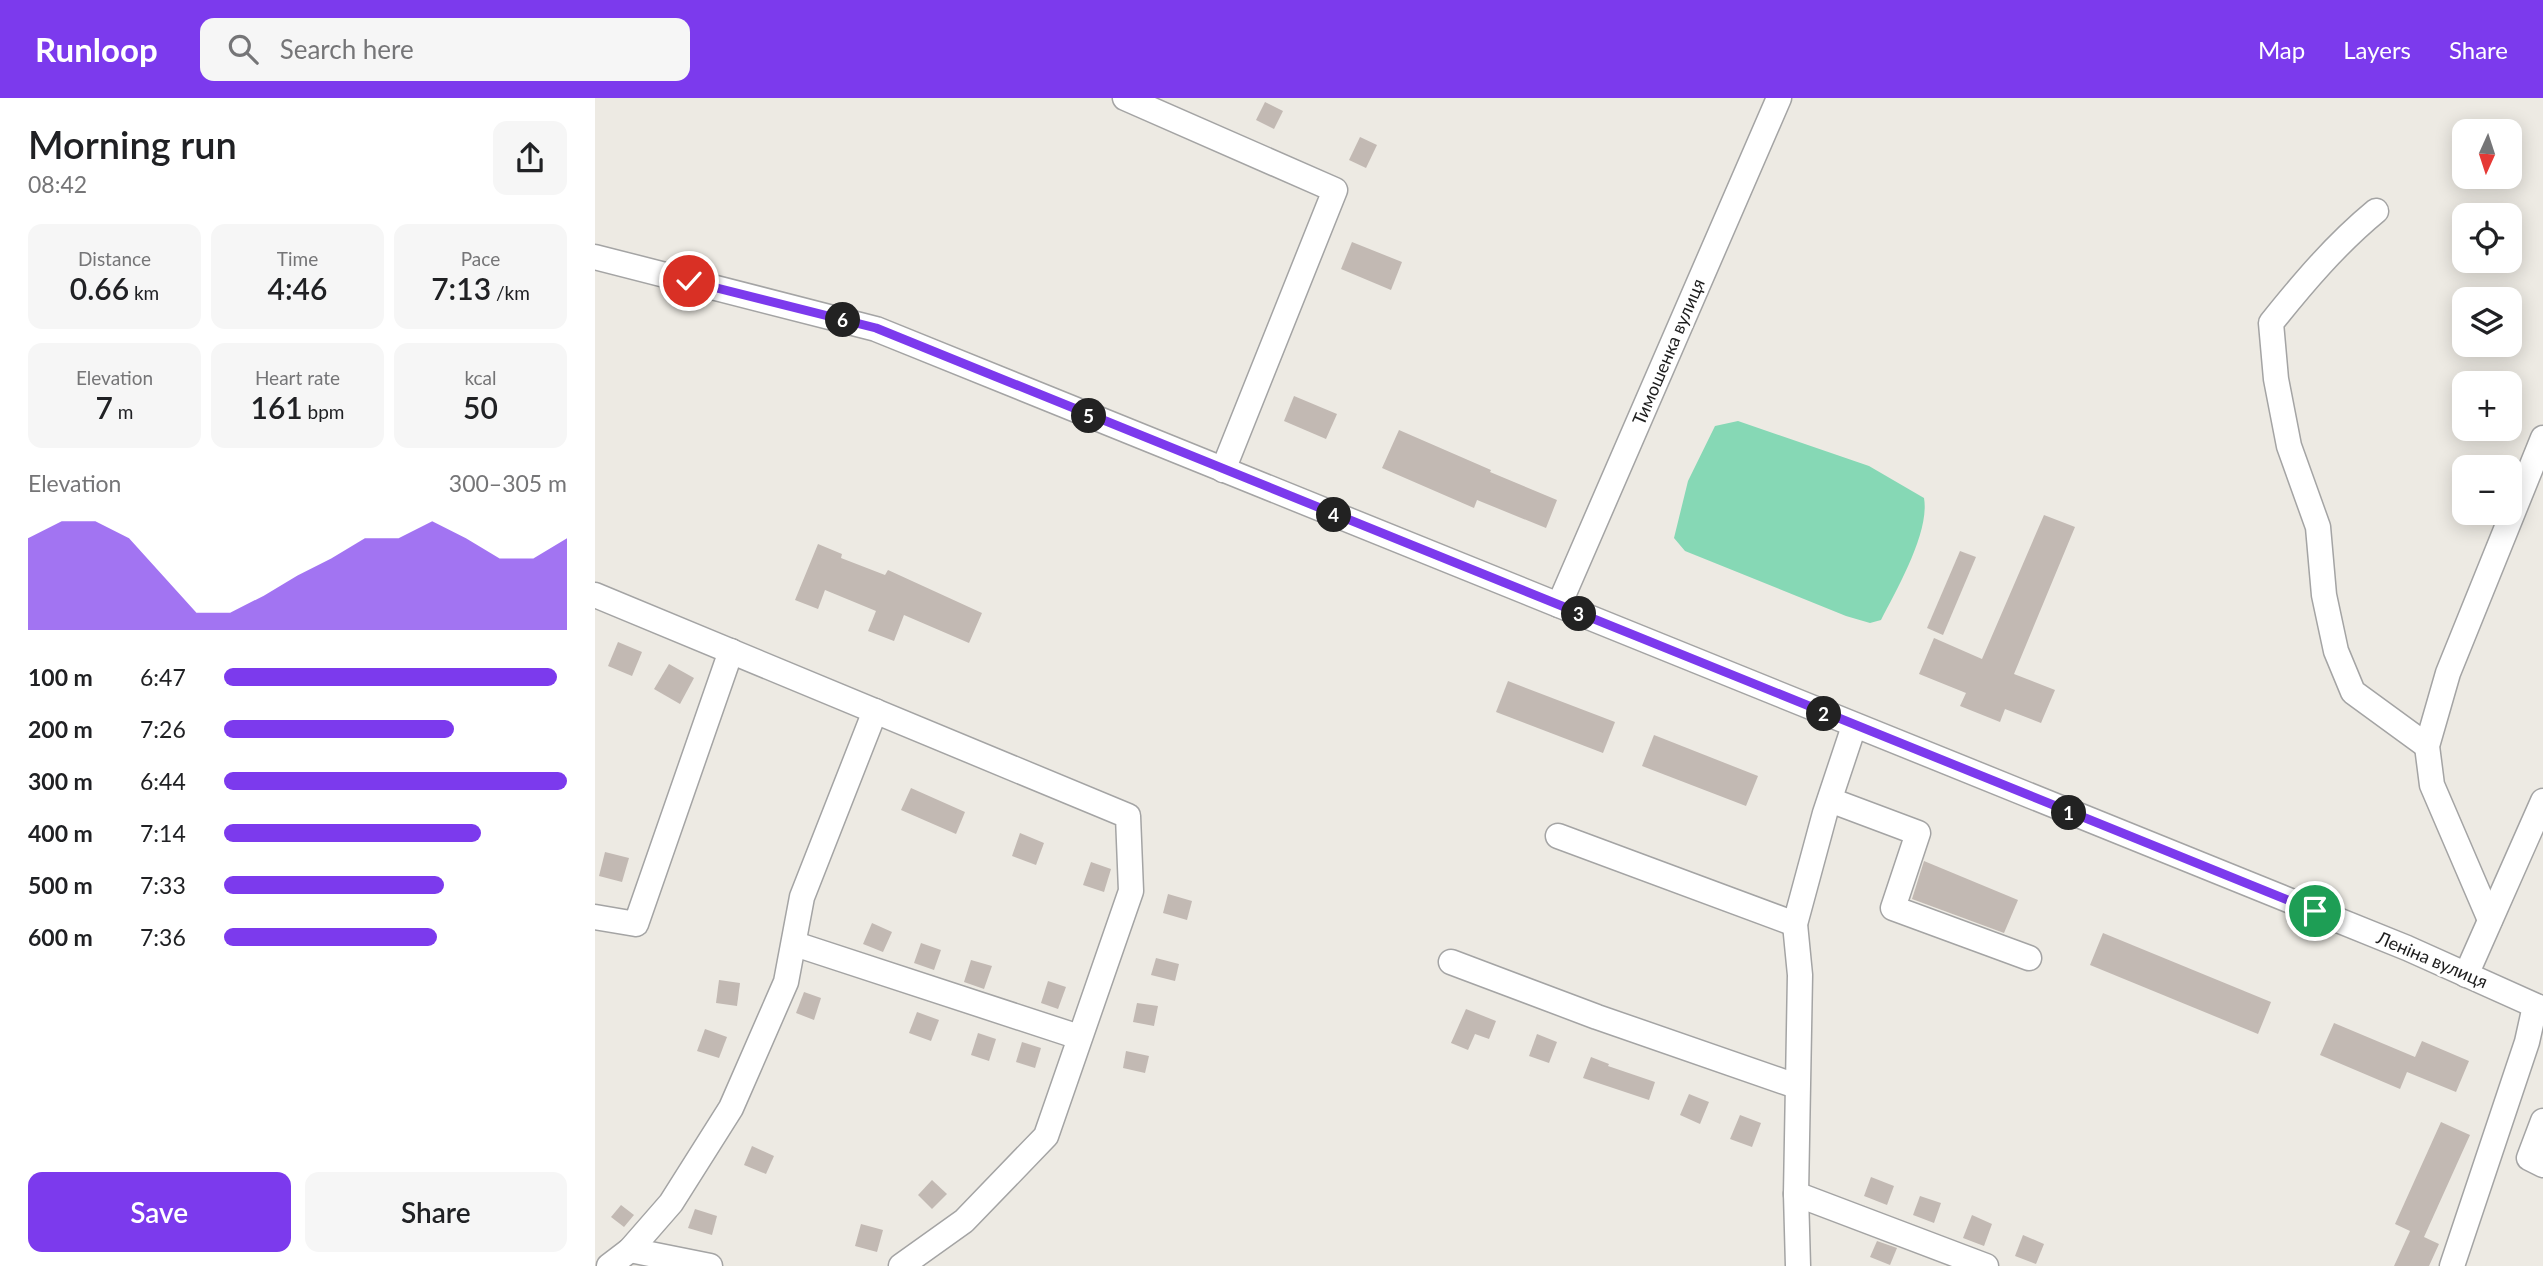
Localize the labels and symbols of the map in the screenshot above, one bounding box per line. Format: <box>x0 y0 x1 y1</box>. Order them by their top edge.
north arrow <box>2452 119 2522 189</box>
pin <box>659 251 719 311</box>
street label: Тимошенка вулиця <box>1627 275 1709 428</box>
pin: 6 <box>825 302 861 338</box>
pin: 5 <box>1071 398 1107 434</box>
pin: 4 <box>1317 498 1351 532</box>
pin: 3 <box>1562 596 1597 632</box>
pin: 2 <box>1807 696 1841 732</box>
pin: 1 <box>2051 796 2087 830</box>
pin <box>2285 881 2345 941</box>
street label: Леніна вулиця <box>2373 925 2491 992</box>

